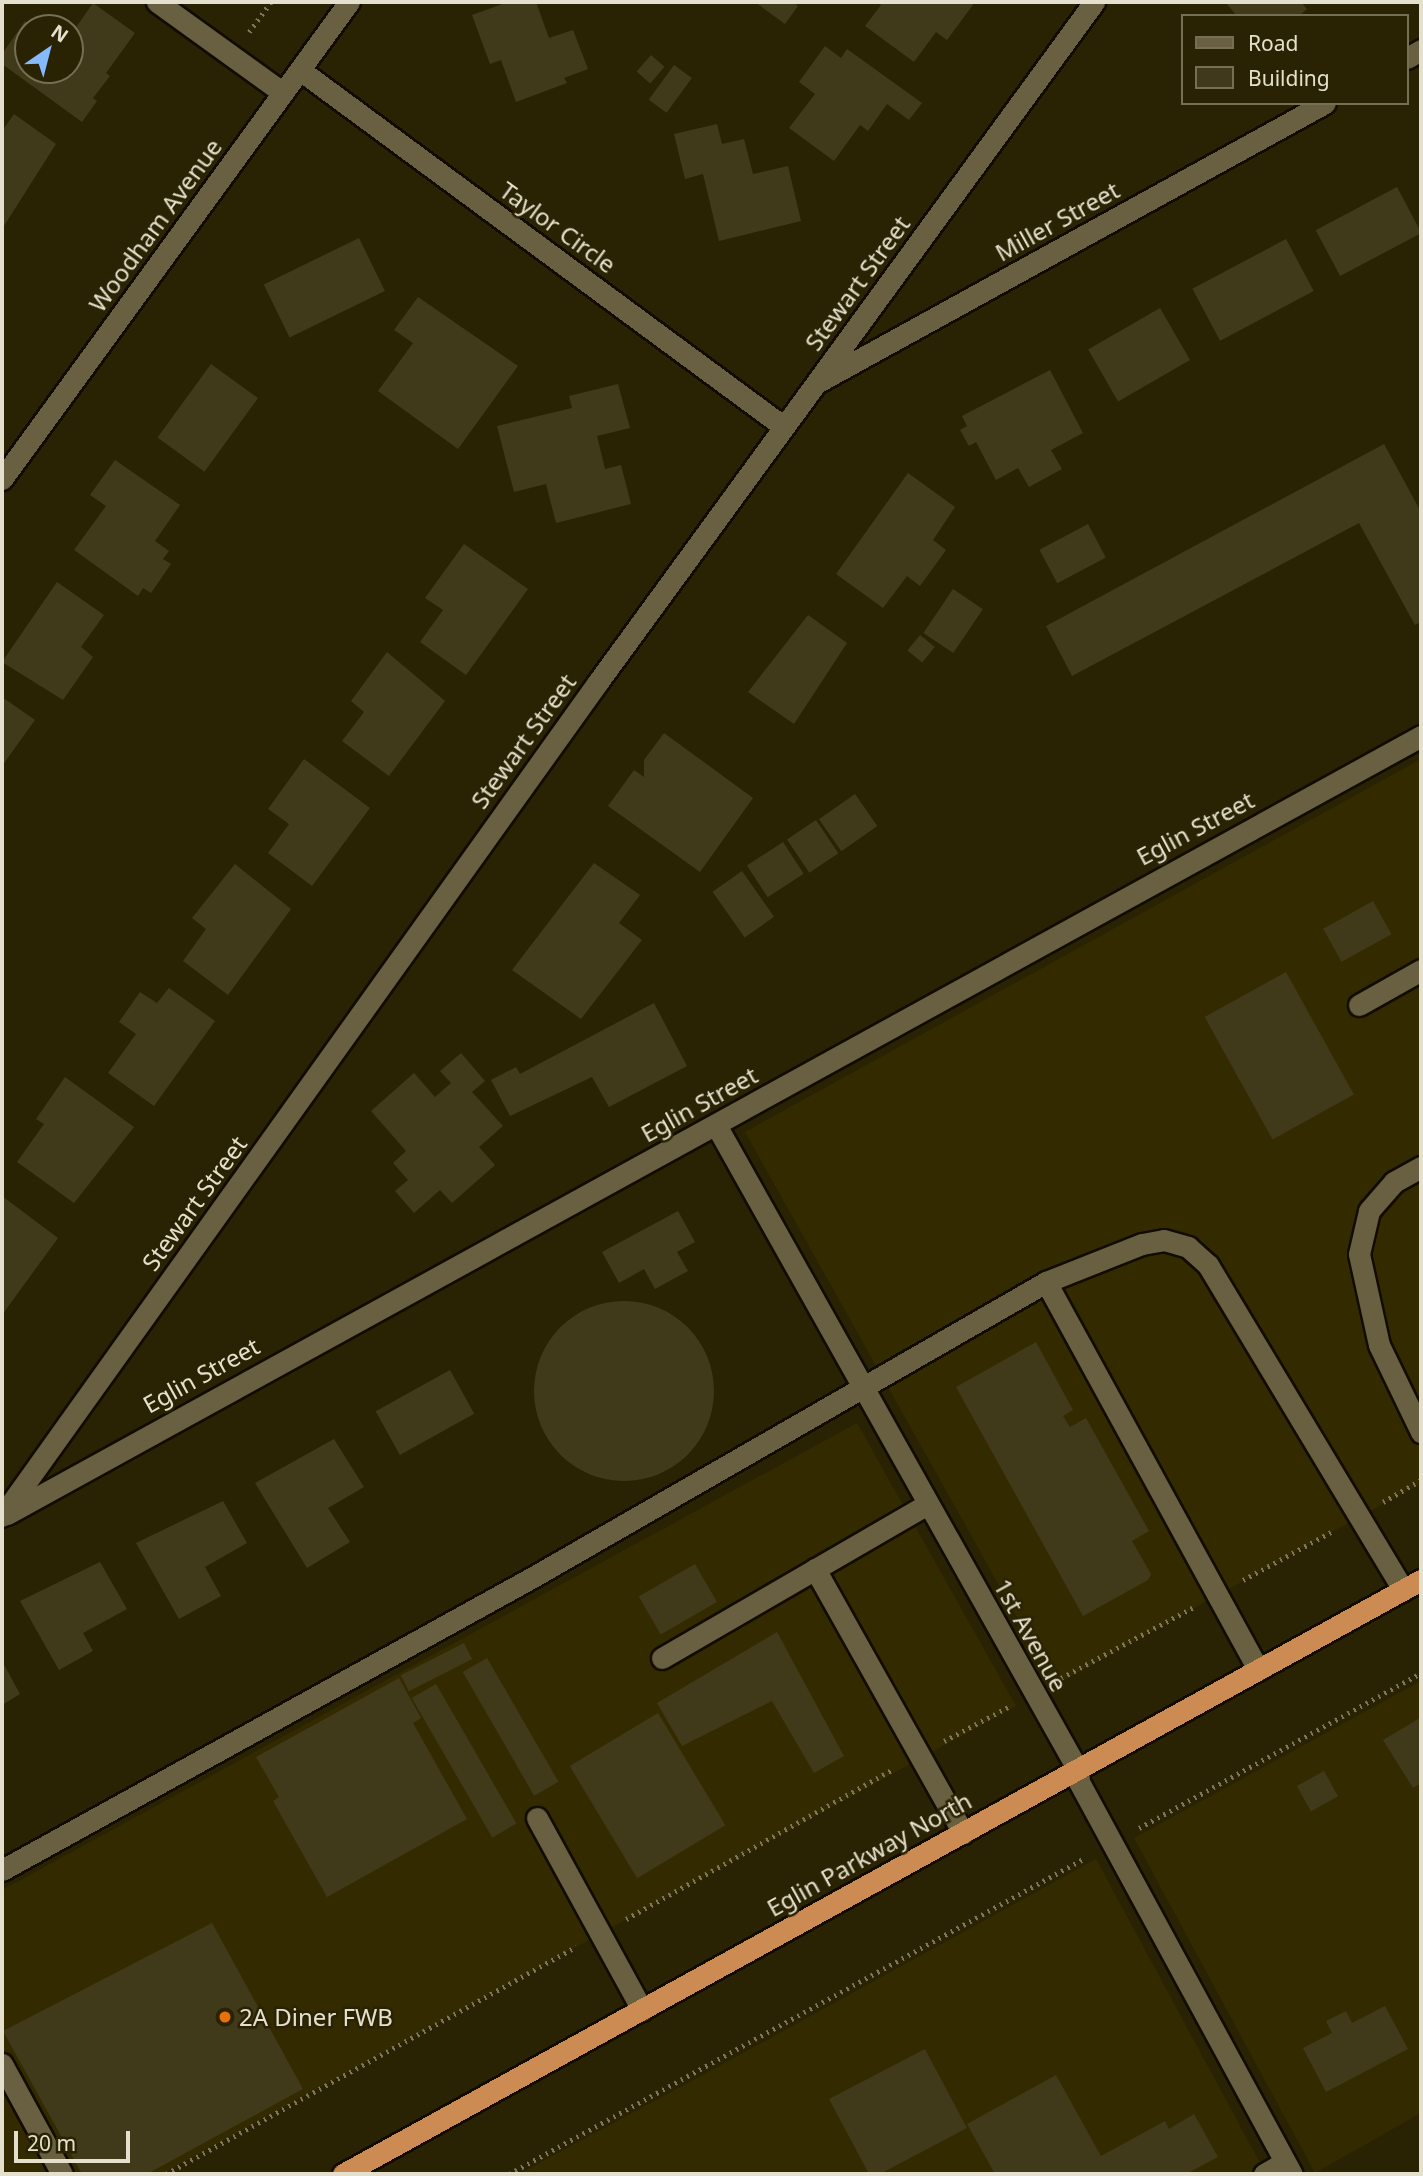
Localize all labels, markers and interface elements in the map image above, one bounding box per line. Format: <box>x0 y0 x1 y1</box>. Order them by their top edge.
north arrow <box>14 14 84 84</box>
legend <box>1182 14 1409 105</box>
text: N <box>46 18 74 49</box>
text: Road <box>1248 29 1298 57</box>
text: Building <box>1248 64 1330 92</box>
street label: Woodham Avenue <box>83 133 227 317</box>
street label: Taylor Circle <box>495 175 621 279</box>
street label: Miller Street <box>990 175 1124 267</box>
street label: Stewart Street <box>799 210 915 356</box>
street label: Stewart Street <box>465 668 581 814</box>
street label: Eglin Street <box>1131 785 1259 871</box>
street label: Eglin Street <box>636 1060 762 1148</box>
street label: Stewart Street <box>136 1130 252 1276</box>
street label: Eglin Street <box>138 1331 264 1419</box>
street label: 1st Avenue <box>988 1574 1074 1696</box>
street label: Eglin Parkway North <box>762 1786 976 1922</box>
place label: 2A Diner FWB <box>239 2003 393 2031</box>
marker: 2A Diner FWB <box>217 2009 233 2025</box>
scale bar <box>18 2116 133 2160</box>
text: 20 m <box>27 2129 76 2157</box>

